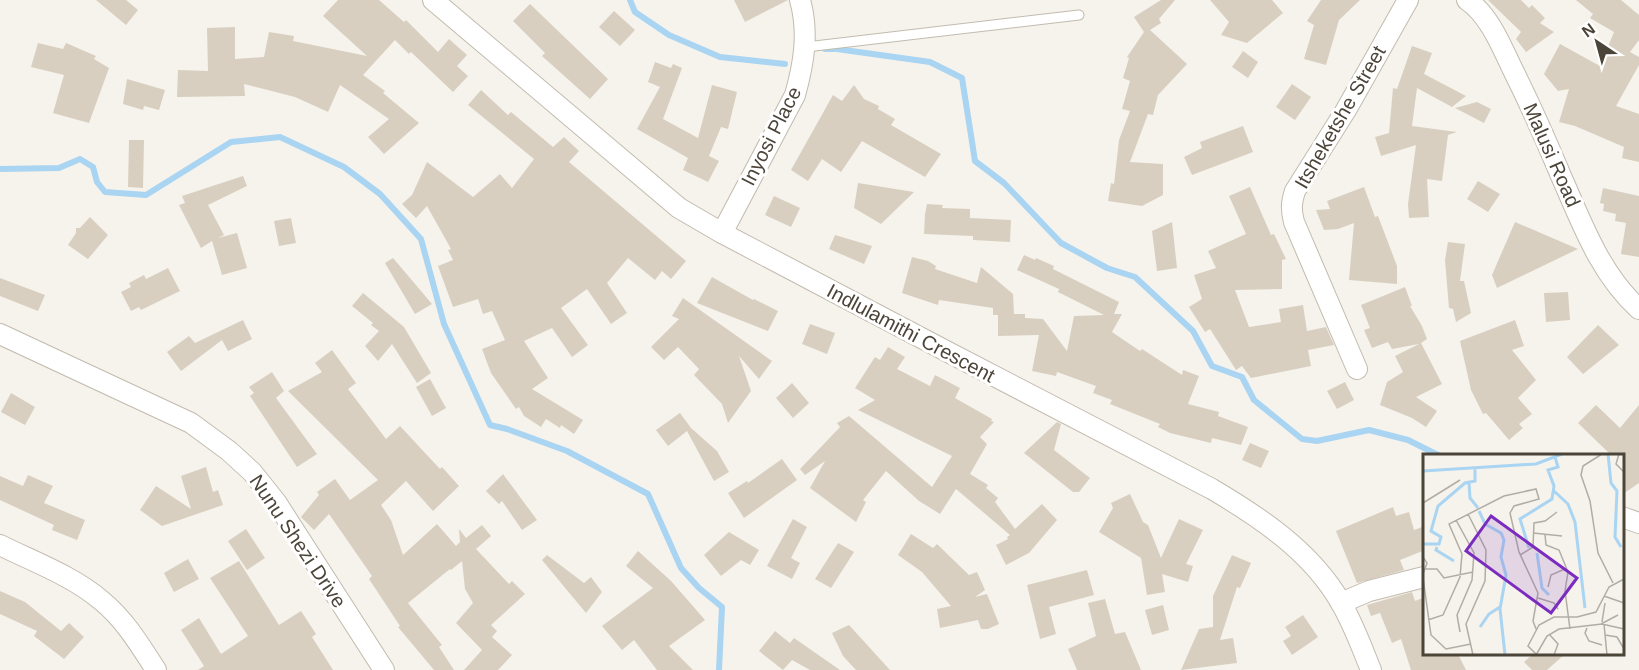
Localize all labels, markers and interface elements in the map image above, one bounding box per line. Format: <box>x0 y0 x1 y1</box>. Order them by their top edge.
north arrow <box>1567 12 1627 72</box>
text: N <box>1579 20 1598 41</box>
street label: Itsheketshe Street <box>1290 41 1390 192</box>
street label: Inyosi Place <box>737 83 805 189</box>
street label: Malusi Road <box>1519 100 1585 210</box>
street label: Indlulamithi Crescent <box>823 279 999 387</box>
inset map <box>1423 454 1624 655</box>
street label: Nunu Shezi Drive <box>245 470 351 612</box>

